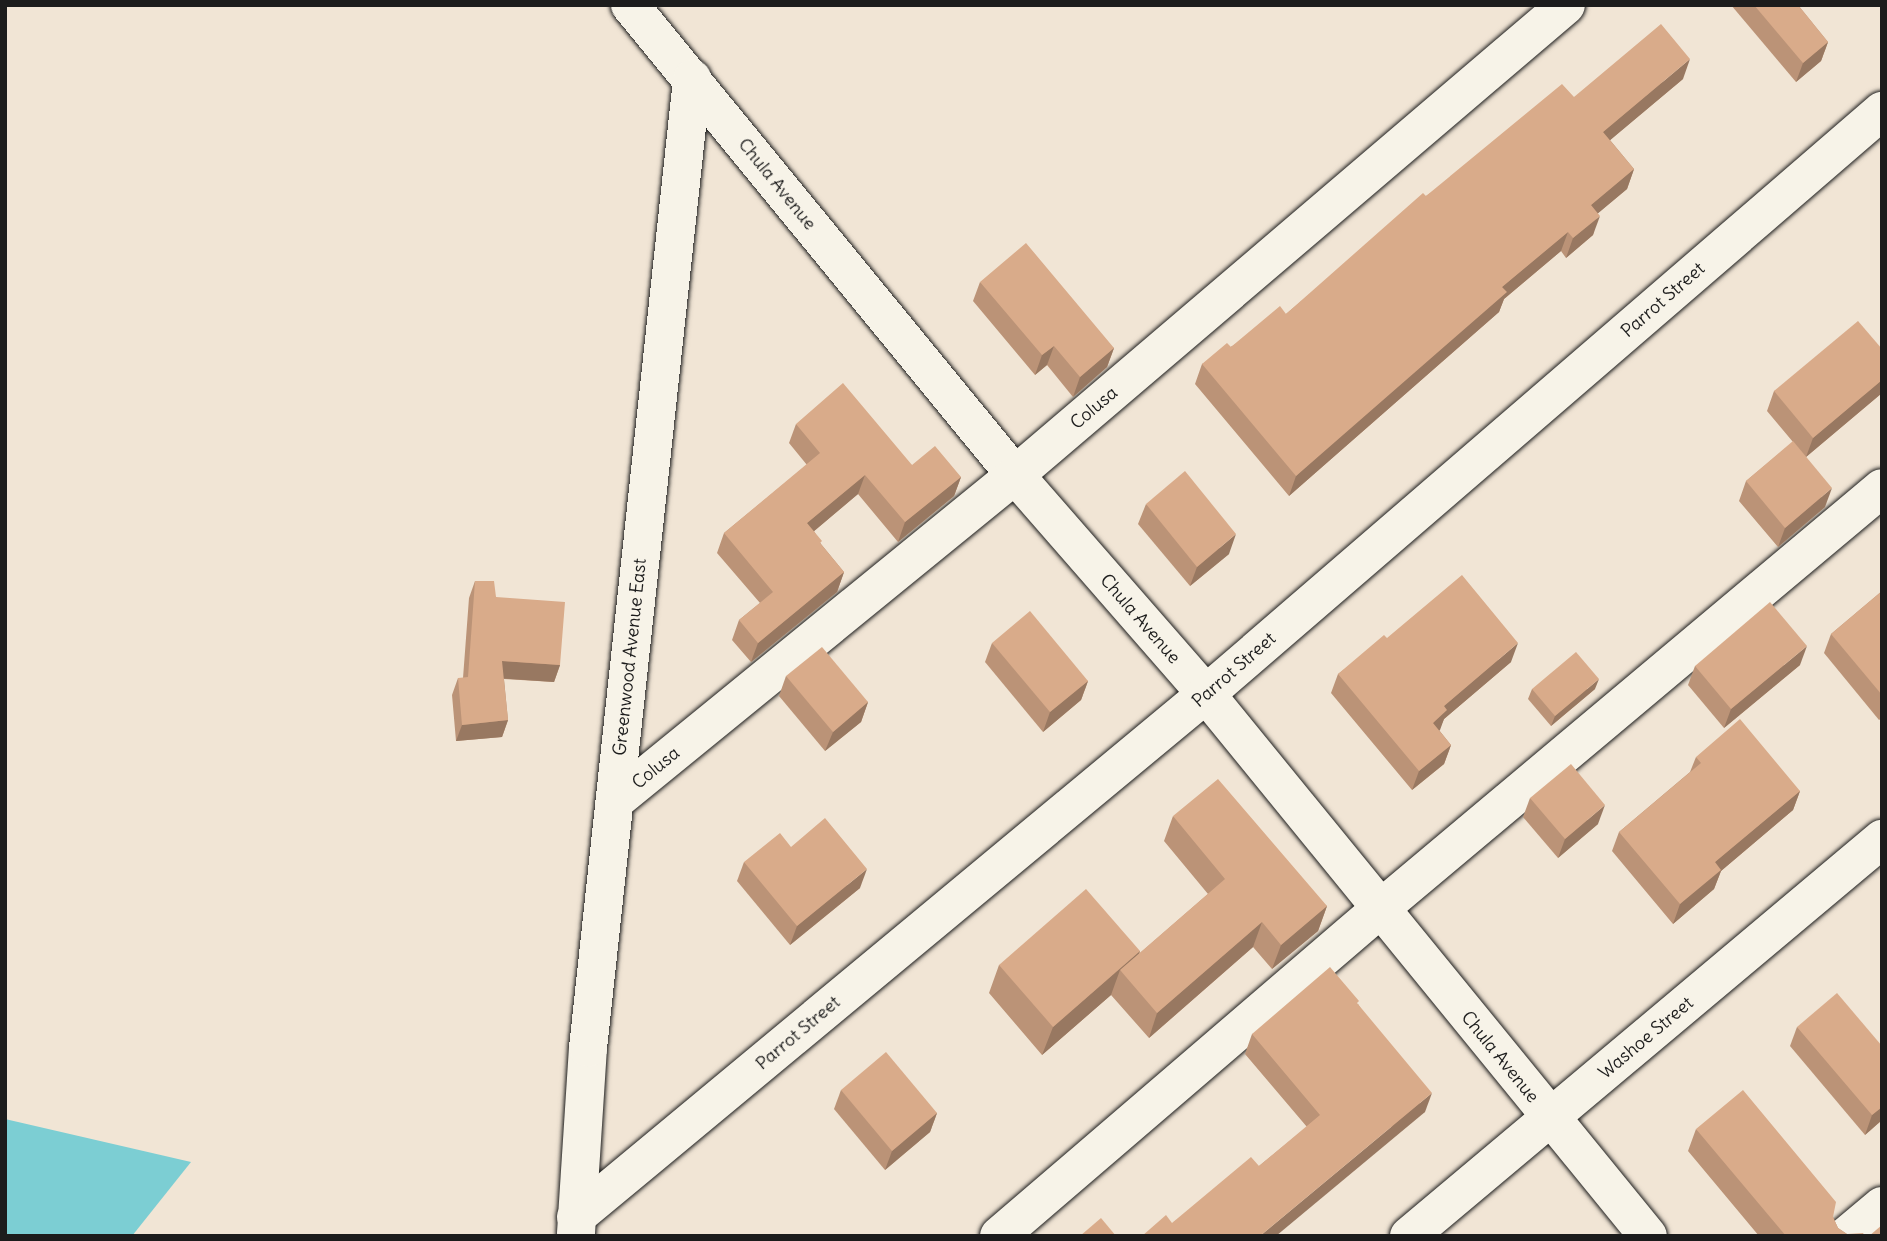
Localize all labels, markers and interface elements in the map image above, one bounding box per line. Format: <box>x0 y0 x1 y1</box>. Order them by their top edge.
street label: Chula Avenue <box>733 134 821 234</box>
street label: Parrot Street <box>1617 258 1709 342</box>
street label: Colusa <box>1066 382 1122 434</box>
street label: Greenwood Avenue East <box>609 557 651 757</box>
street label: Chula Avenue <box>1095 570 1185 668</box>
street label: Parrot Street <box>1188 628 1280 712</box>
street label: Colusa <box>628 742 684 794</box>
street label: Parrot Street <box>751 991 845 1075</box>
street label: Washoe Street <box>1594 992 1698 1084</box>
street label: Chula Avenue <box>1456 1007 1544 1107</box>

